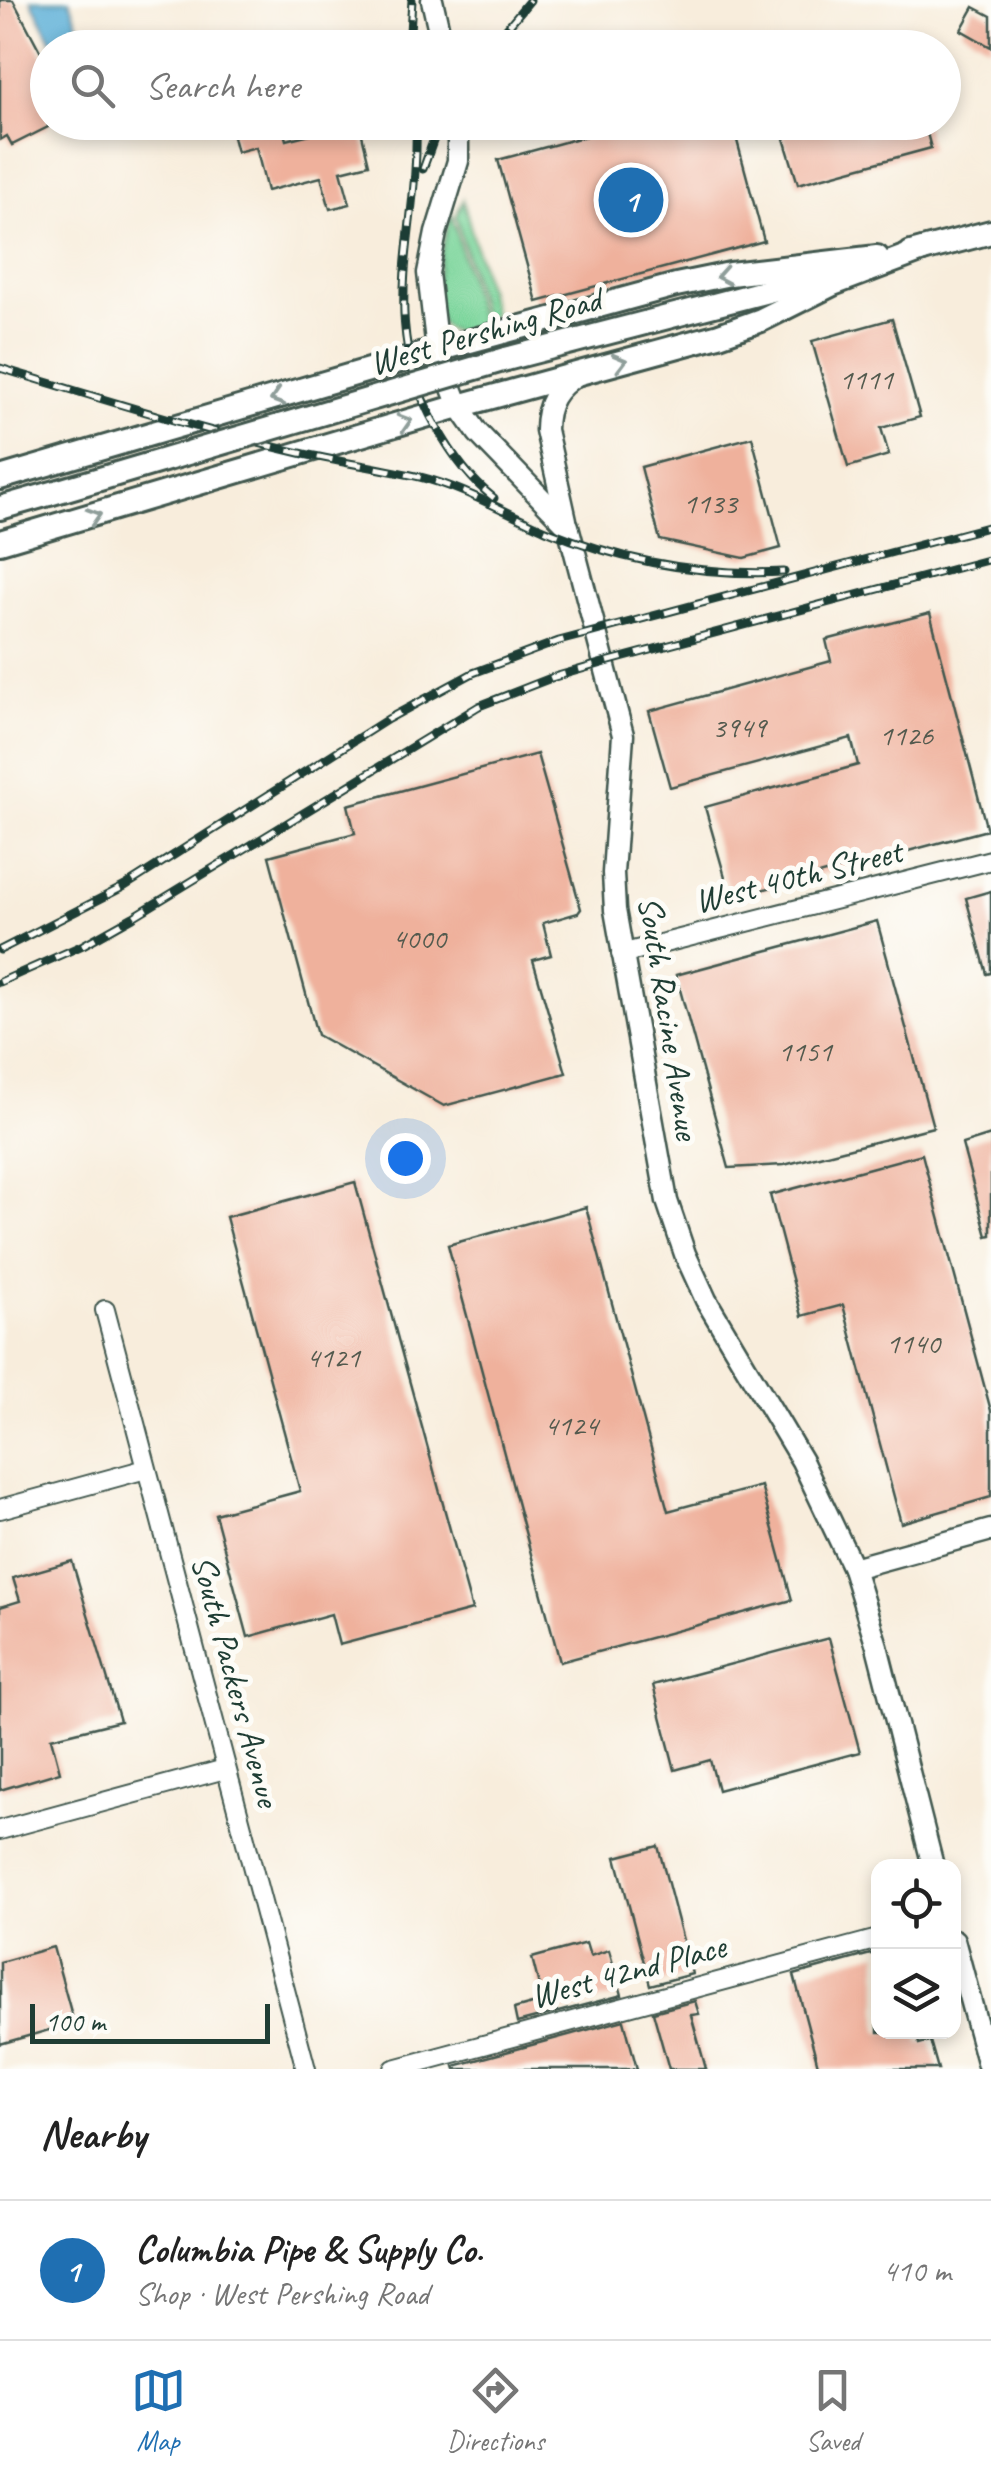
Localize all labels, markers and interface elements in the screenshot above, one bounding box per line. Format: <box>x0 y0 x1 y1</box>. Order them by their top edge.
search box <box>30 30 961 140</box>
icon: search <box>65 58 120 113</box>
text: Search here <box>145 62 300 109</box>
pin: 1 <box>598 162 664 238</box>
one-way arrow <box>714 265 731 286</box>
street label: West Pershing Road <box>364 275 611 385</box>
one-way arrow <box>611 352 629 373</box>
house number: 1111 <box>839 360 894 398</box>
one-way arrow <box>269 386 286 407</box>
one-way arrow <box>396 413 413 434</box>
house number: 1133 <box>683 484 739 522</box>
one-way arrow <box>84 507 101 528</box>
house number: 3949 <box>712 708 768 746</box>
house number: 1126 <box>879 716 934 754</box>
street label: West 40th Street <box>690 828 910 923</box>
street label: South Racine Avenue <box>628 893 711 1145</box>
house number: 4000 <box>392 919 448 957</box>
house number: 1151 <box>778 1032 833 1070</box>
your location <box>380 1133 431 1184</box>
house number: 1140 <box>886 1324 942 1362</box>
house number: 4121 <box>306 1338 361 1376</box>
house number: 4124 <box>544 1406 600 1444</box>
street label: South Packers Avenue <box>181 1551 292 1814</box>
map controls <box>871 1859 961 2039</box>
button: locate <box>871 1859 961 1949</box>
street label: West 42nd Place <box>526 1923 733 2019</box>
button: layers <box>871 1949 961 2039</box>
scale bar <box>30 1999 270 2044</box>
text: 100 m <box>45 2004 105 2039</box>
text: Nearby <box>40 2108 146 2161</box>
text: Columbia Pipe & Supply Co. <box>135 2226 483 2273</box>
text: 1 <box>65 2250 80 2291</box>
text: 410 m <box>882 2250 951 2291</box>
text: Shop · West Pershing Road <box>135 2273 429 2314</box>
tab: Map <box>131 2363 186 2458</box>
tab: Directions <box>447 2363 544 2458</box>
tab: Saved <box>805 2363 860 2458</box>

